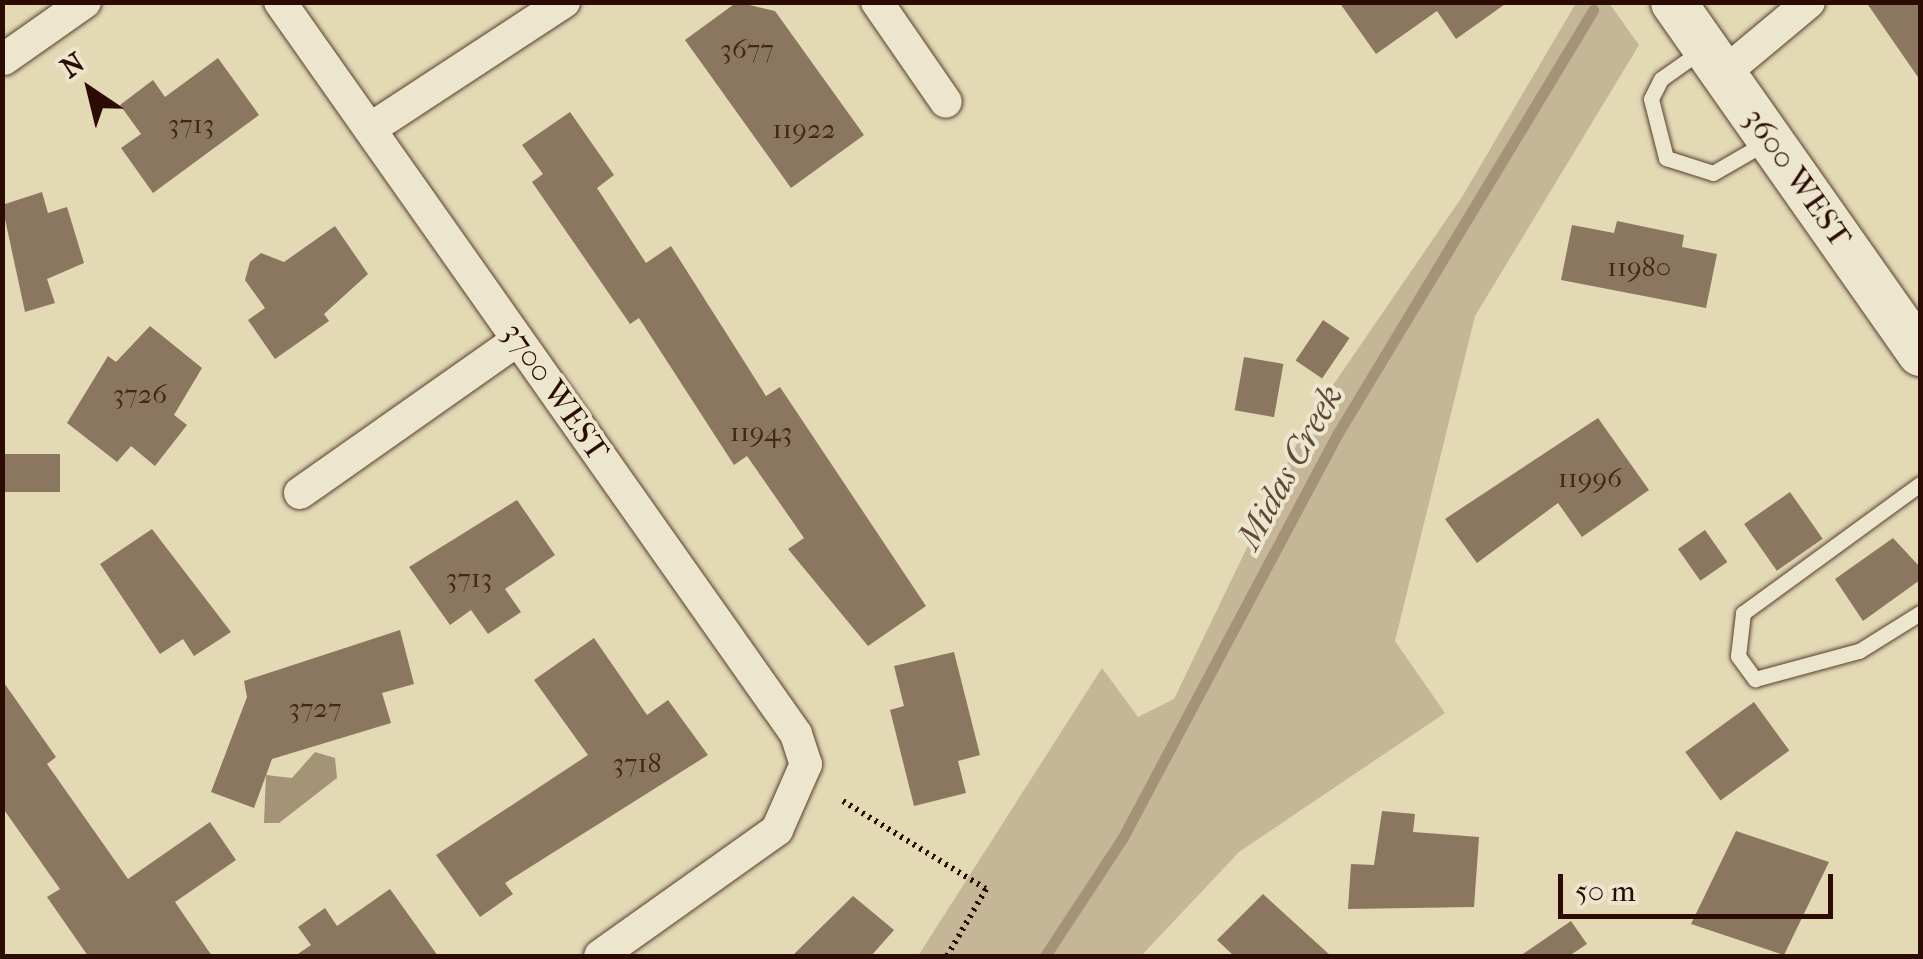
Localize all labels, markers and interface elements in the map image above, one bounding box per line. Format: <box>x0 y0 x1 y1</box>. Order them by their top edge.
house number: 3677 <box>720 32 774 66</box>
north arrow <box>40 40 140 140</box>
text: N <box>54 45 91 85</box>
street label: 3600 WEST <box>1735 101 1859 255</box>
house number: 3713 <box>168 107 214 141</box>
house number: 11922 <box>772 112 836 146</box>
house number: 11980 <box>1607 250 1671 284</box>
street label: 3700 WEST <box>493 316 617 468</box>
house number: 3726 <box>113 377 167 411</box>
water label: Midas Creek <box>1228 378 1352 556</box>
house number: 11943 <box>730 415 792 449</box>
house number: 11996 <box>1558 461 1622 495</box>
house number: 3713 <box>446 561 492 595</box>
house number: 3727 <box>289 691 341 725</box>
house number: 3718 <box>612 746 662 780</box>
scale bar <box>1563 854 1838 916</box>
text: 50 m <box>1575 874 1636 909</box>

